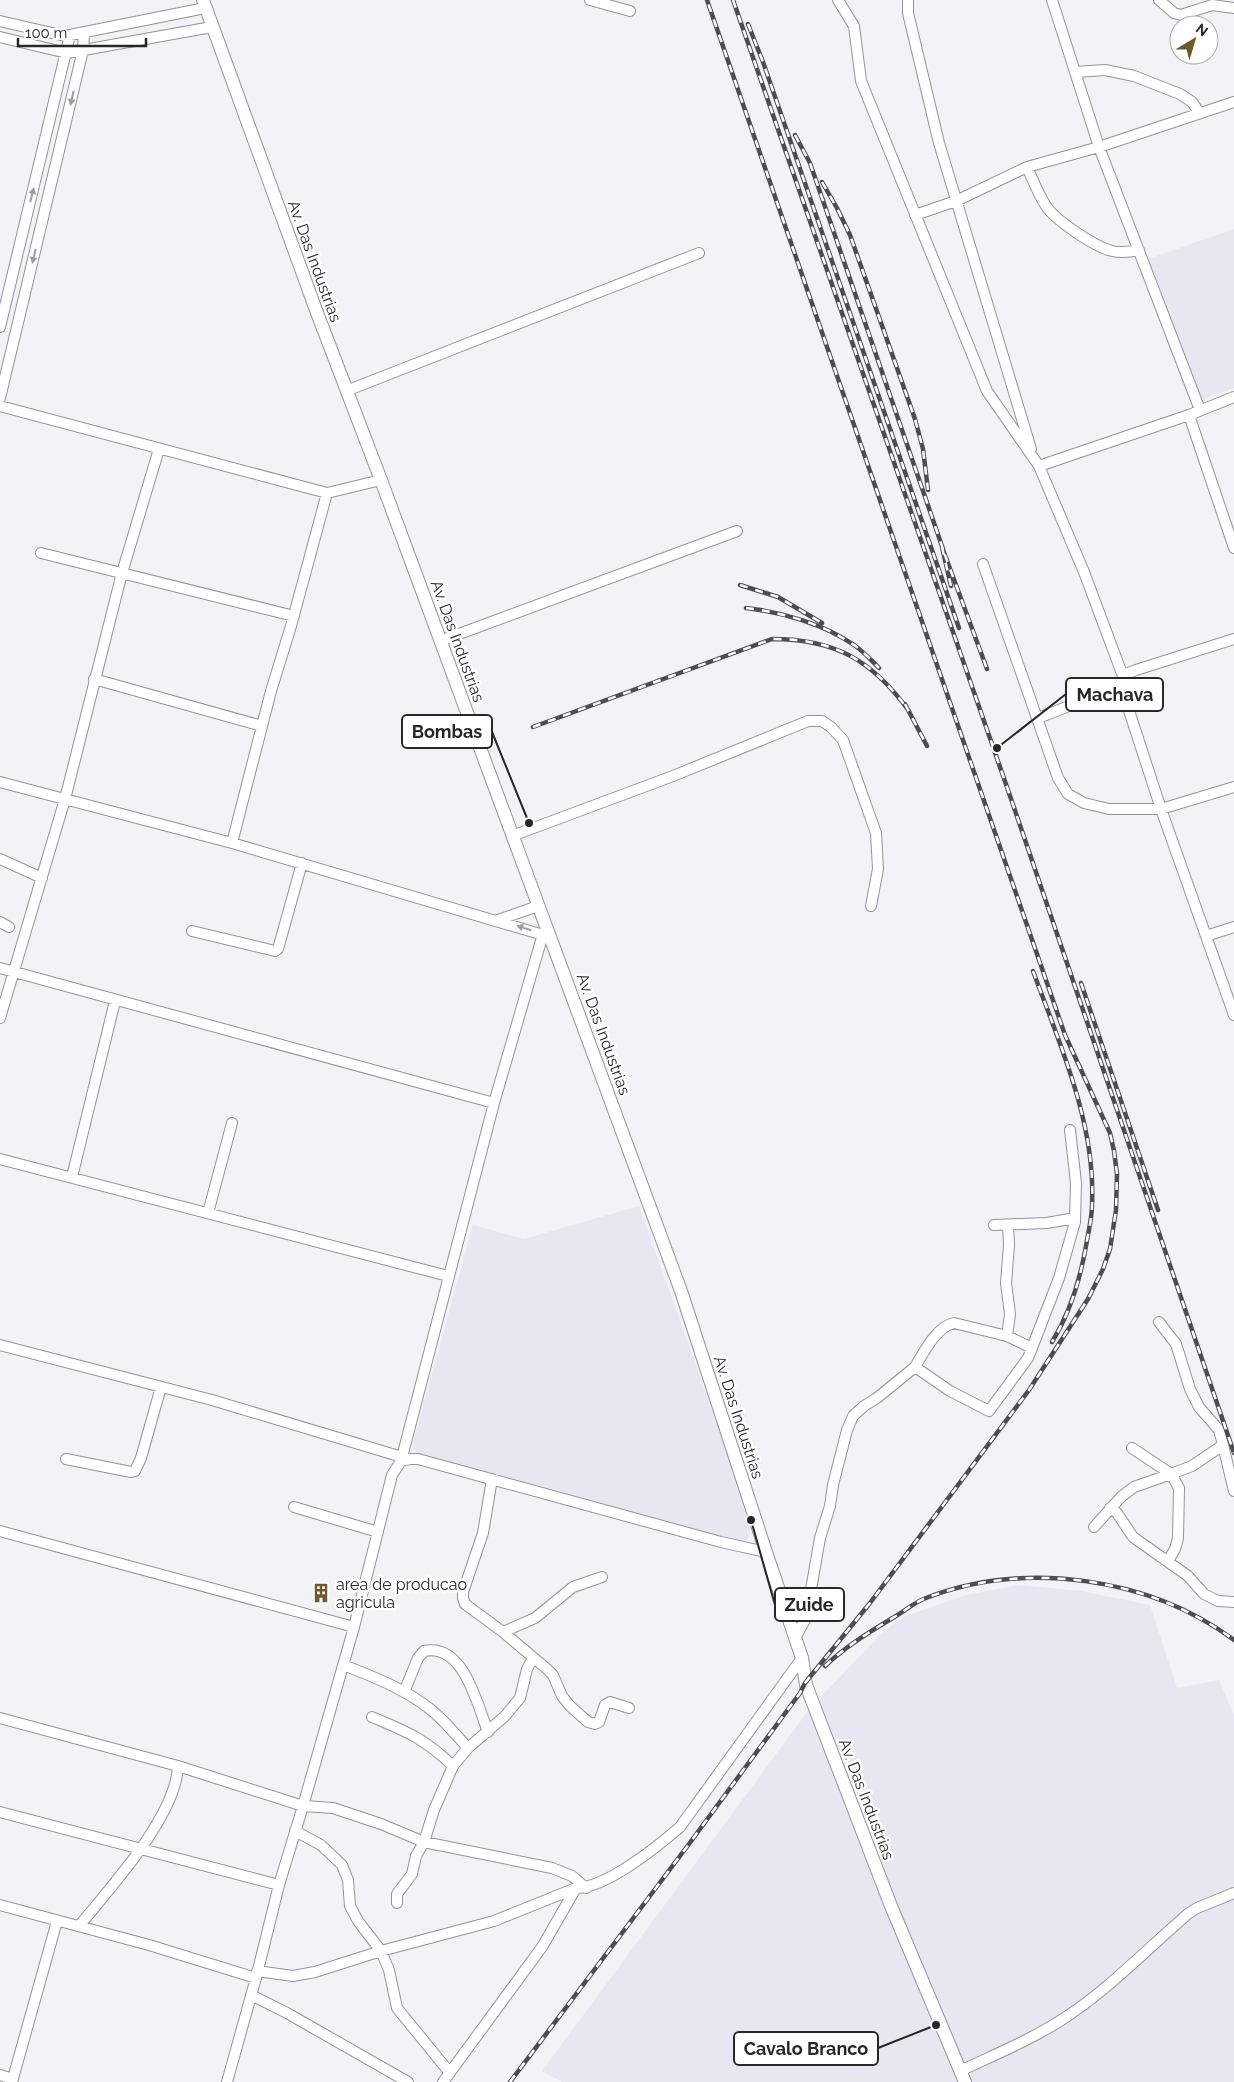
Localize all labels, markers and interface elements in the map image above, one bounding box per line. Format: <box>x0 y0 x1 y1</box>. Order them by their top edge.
scale bar <box>18 15 145 47</box>
north arrow <box>1169 15 1219 65</box>
text: N <box>1193 20 1211 39</box>
text: 100 m <box>25 24 67 42</box>
one-way arrow <box>67 90 75 105</box>
one-way arrow <box>28 187 36 202</box>
street label: Av. Das Industrias <box>284 198 345 325</box>
one-way arrow <box>30 248 38 263</box>
street label: Av. Das Industrias <box>427 578 488 705</box>
callout: Machava <box>1066 678 1163 711</box>
text: Machava <box>1077 684 1153 705</box>
callout: Bombas <box>402 715 492 748</box>
text: Bombas <box>412 721 482 742</box>
one-way arrow <box>517 924 532 931</box>
street label: Av. Das Industrias <box>573 971 634 1098</box>
street label: Av. Das Industrias <box>710 1353 767 1481</box>
place label: area de producao agricula <box>336 1575 467 1612</box>
building icon: area de producao agricula <box>310 1582 332 1604</box>
callout: Zuide <box>775 1588 844 1621</box>
text: Zuide <box>784 1594 834 1615</box>
street label: Av. Das Industrias <box>835 1736 898 1863</box>
callout: Cavalo Branco <box>734 2032 878 2065</box>
text: Cavalo Branco <box>744 2038 868 2059</box>

